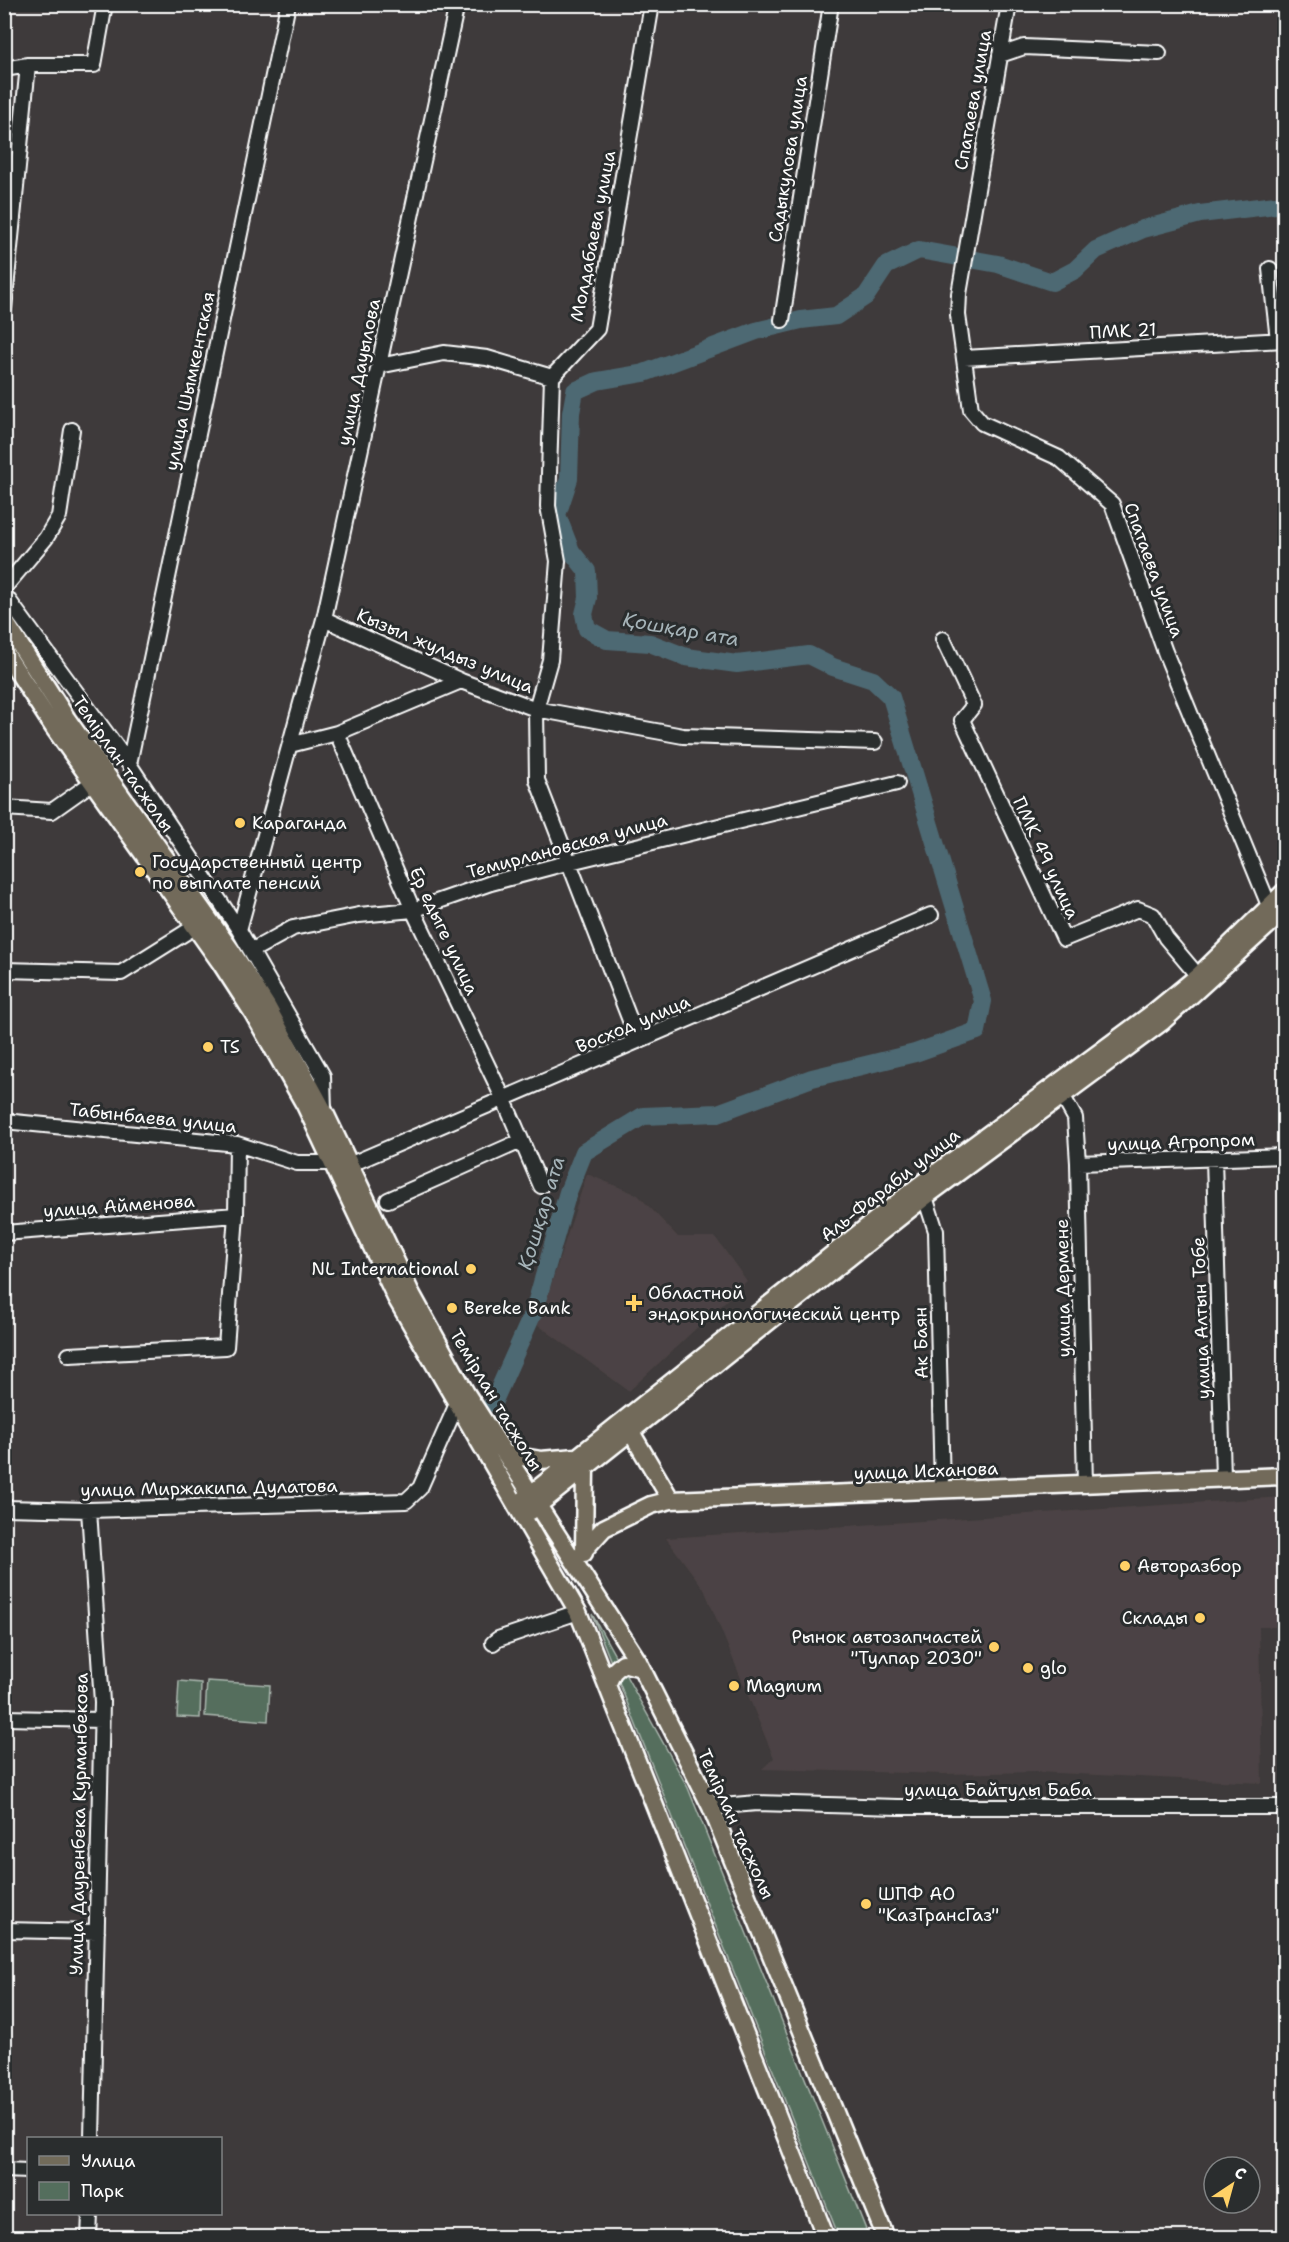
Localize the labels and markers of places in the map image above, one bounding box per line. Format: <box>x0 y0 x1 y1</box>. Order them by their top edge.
place label: Караганда <box>252 811 347 835</box>
marker: Караганда <box>233 816 247 830</box>
place label: Государственный центр по выплате пенсий <box>152 850 362 895</box>
marker: Государственный центр по выплате пенсий <box>133 865 147 879</box>
place label: TS <box>220 1035 240 1059</box>
marker: TS <box>201 1040 215 1054</box>
place label: NL International <box>311 1257 460 1281</box>
marker: NL International <box>464 1262 478 1276</box>
place label: Областной эндокринологический центр <box>648 1281 900 1326</box>
marker: Областной эндокринологический центр <box>625 1294 643 1312</box>
place label: Bereke Bank <box>464 1296 571 1320</box>
marker: Bereke Bank <box>445 1301 459 1315</box>
place label: Авторазбор <box>1137 1554 1242 1578</box>
marker: Авторазбор <box>1118 1559 1132 1573</box>
place label: Склады <box>1122 1606 1188 1630</box>
marker: Склады <box>1193 1611 1207 1625</box>
place label: Рынок автозапчастей "Тулпар 2030" <box>792 1625 982 1670</box>
marker: Рынок автозапчастей "Тулпар 2030" <box>987 1640 1001 1654</box>
place label: glo <box>1040 1656 1067 1680</box>
marker: glo <box>1021 1661 1035 1675</box>
place label: Magnum <box>746 1674 822 1698</box>
marker: Magnum <box>727 1679 741 1693</box>
place label: ШПФ АО "КазТрансГаз" <box>878 1882 999 1927</box>
marker: ШПФ АО "КазТрансГаз" <box>859 1897 873 1911</box>

